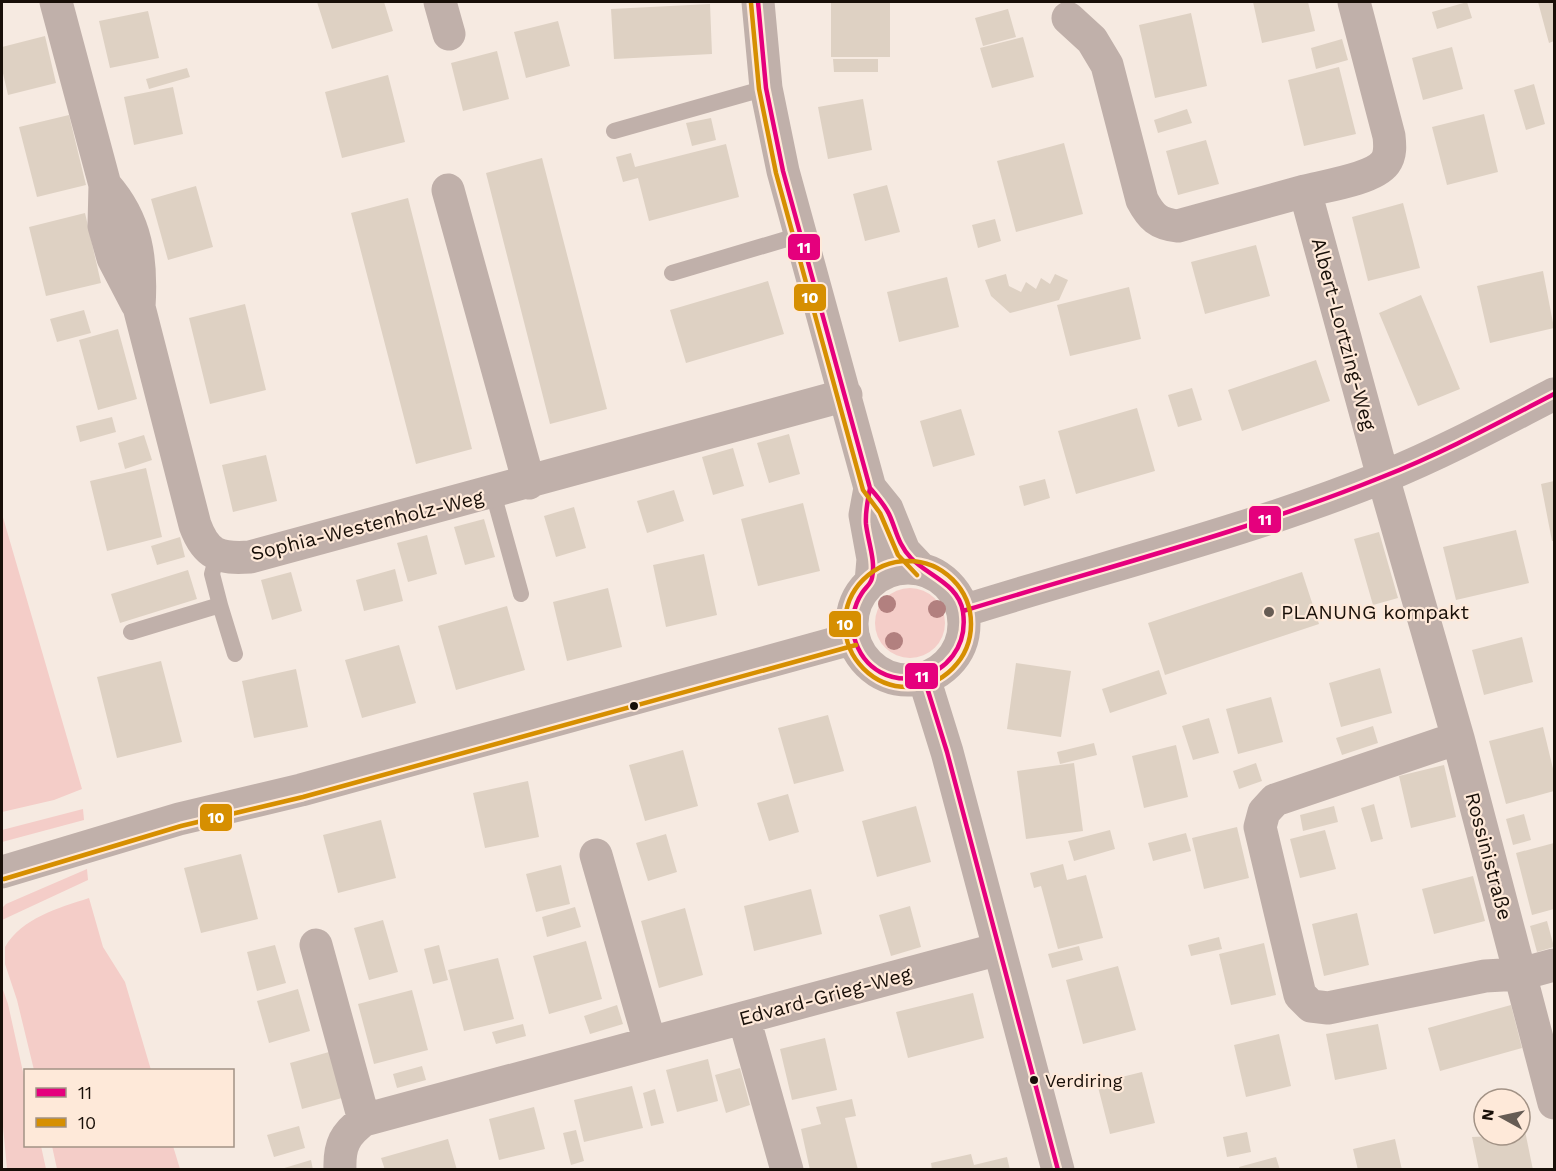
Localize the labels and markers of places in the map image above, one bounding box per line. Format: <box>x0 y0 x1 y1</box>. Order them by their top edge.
place label: PLANUNG kompakt <box>1281 600 1469 624</box>
marker: PLANUNG kompakt <box>1262 605 1276 619</box>
unlabelled marker <box>628 700 640 712</box>
place label: Verdiring <box>1045 1070 1123 1091</box>
marker: Verdiring <box>1028 1074 1040 1086</box>

